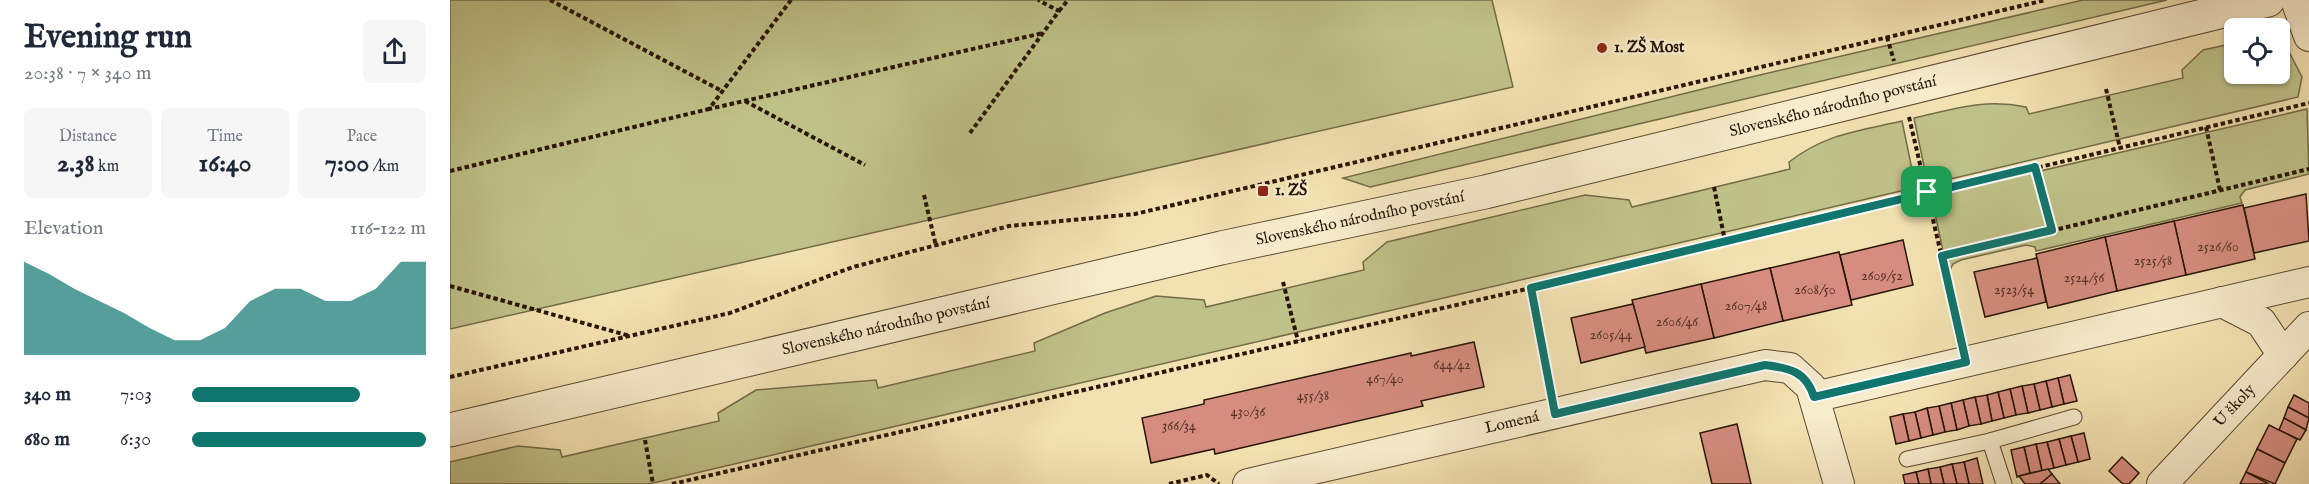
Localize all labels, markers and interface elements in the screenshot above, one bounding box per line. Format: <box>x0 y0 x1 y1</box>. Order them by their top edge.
text: Evening run <box>24 17 192 59</box>
map controls <box>2224 18 2290 84</box>
button: locate <box>2224 18 2290 84</box>
button: share <box>363 20 426 83</box>
place label: 1. ZŠ Most <box>1614 36 1685 58</box>
marker: 1. ZŠ Most <box>1595 41 1609 55</box>
text: 20:38 · 7 × 340 m <box>24 61 151 86</box>
street label: Slovenského národního povstání <box>1727 71 1940 142</box>
text: Distance <box>59 127 117 147</box>
text: Time <box>207 127 243 147</box>
text: Pace <box>347 127 377 147</box>
text: 2.38 <box>57 147 95 180</box>
text: 16:40 <box>198 147 252 180</box>
text: 7:00 <box>325 147 369 180</box>
text: km <box>95 157 119 177</box>
text: /km <box>369 157 399 177</box>
pin <box>1901 166 1952 217</box>
icon: arrive <box>1910 175 1943 208</box>
place label: 1. ZŠ <box>1275 179 1307 201</box>
marker: 1. ZŠ <box>1256 184 1270 198</box>
street label: Slovenského národního povstání <box>1254 187 1468 251</box>
text: Elevation <box>24 216 103 241</box>
text: 116–122 m <box>350 216 426 241</box>
house number: 2526/60 <box>2197 238 2239 256</box>
house number: 2525/58 <box>2134 252 2172 270</box>
house number: 2609/52 <box>1861 267 1903 285</box>
house number: 2524/56 <box>2064 269 2105 287</box>
house number: 2608/50 <box>1794 281 1836 299</box>
house number: 2523/54 <box>1994 281 2034 299</box>
street label: Slovenského národního povstání <box>780 293 994 361</box>
house number: 2607/48 <box>1725 297 1767 315</box>
house number: 2606/46 <box>1656 313 1699 331</box>
house number: 2605/44 <box>1590 326 1632 344</box>
house number: 644/42 <box>1433 356 1471 374</box>
house number: 467/40 <box>1366 370 1404 388</box>
street label: U školy <box>2210 380 2260 432</box>
text: 340 m <box>24 382 71 407</box>
text: 7:03 <box>120 382 152 407</box>
house number: 455/38 <box>1297 387 1329 405</box>
house number: 430/36 <box>1231 403 1267 421</box>
street label: Lomená <box>1483 407 1541 439</box>
house number: 366/34 <box>1162 417 1196 435</box>
text: 680 m <box>24 427 70 452</box>
text: 6:30 <box>120 427 151 452</box>

